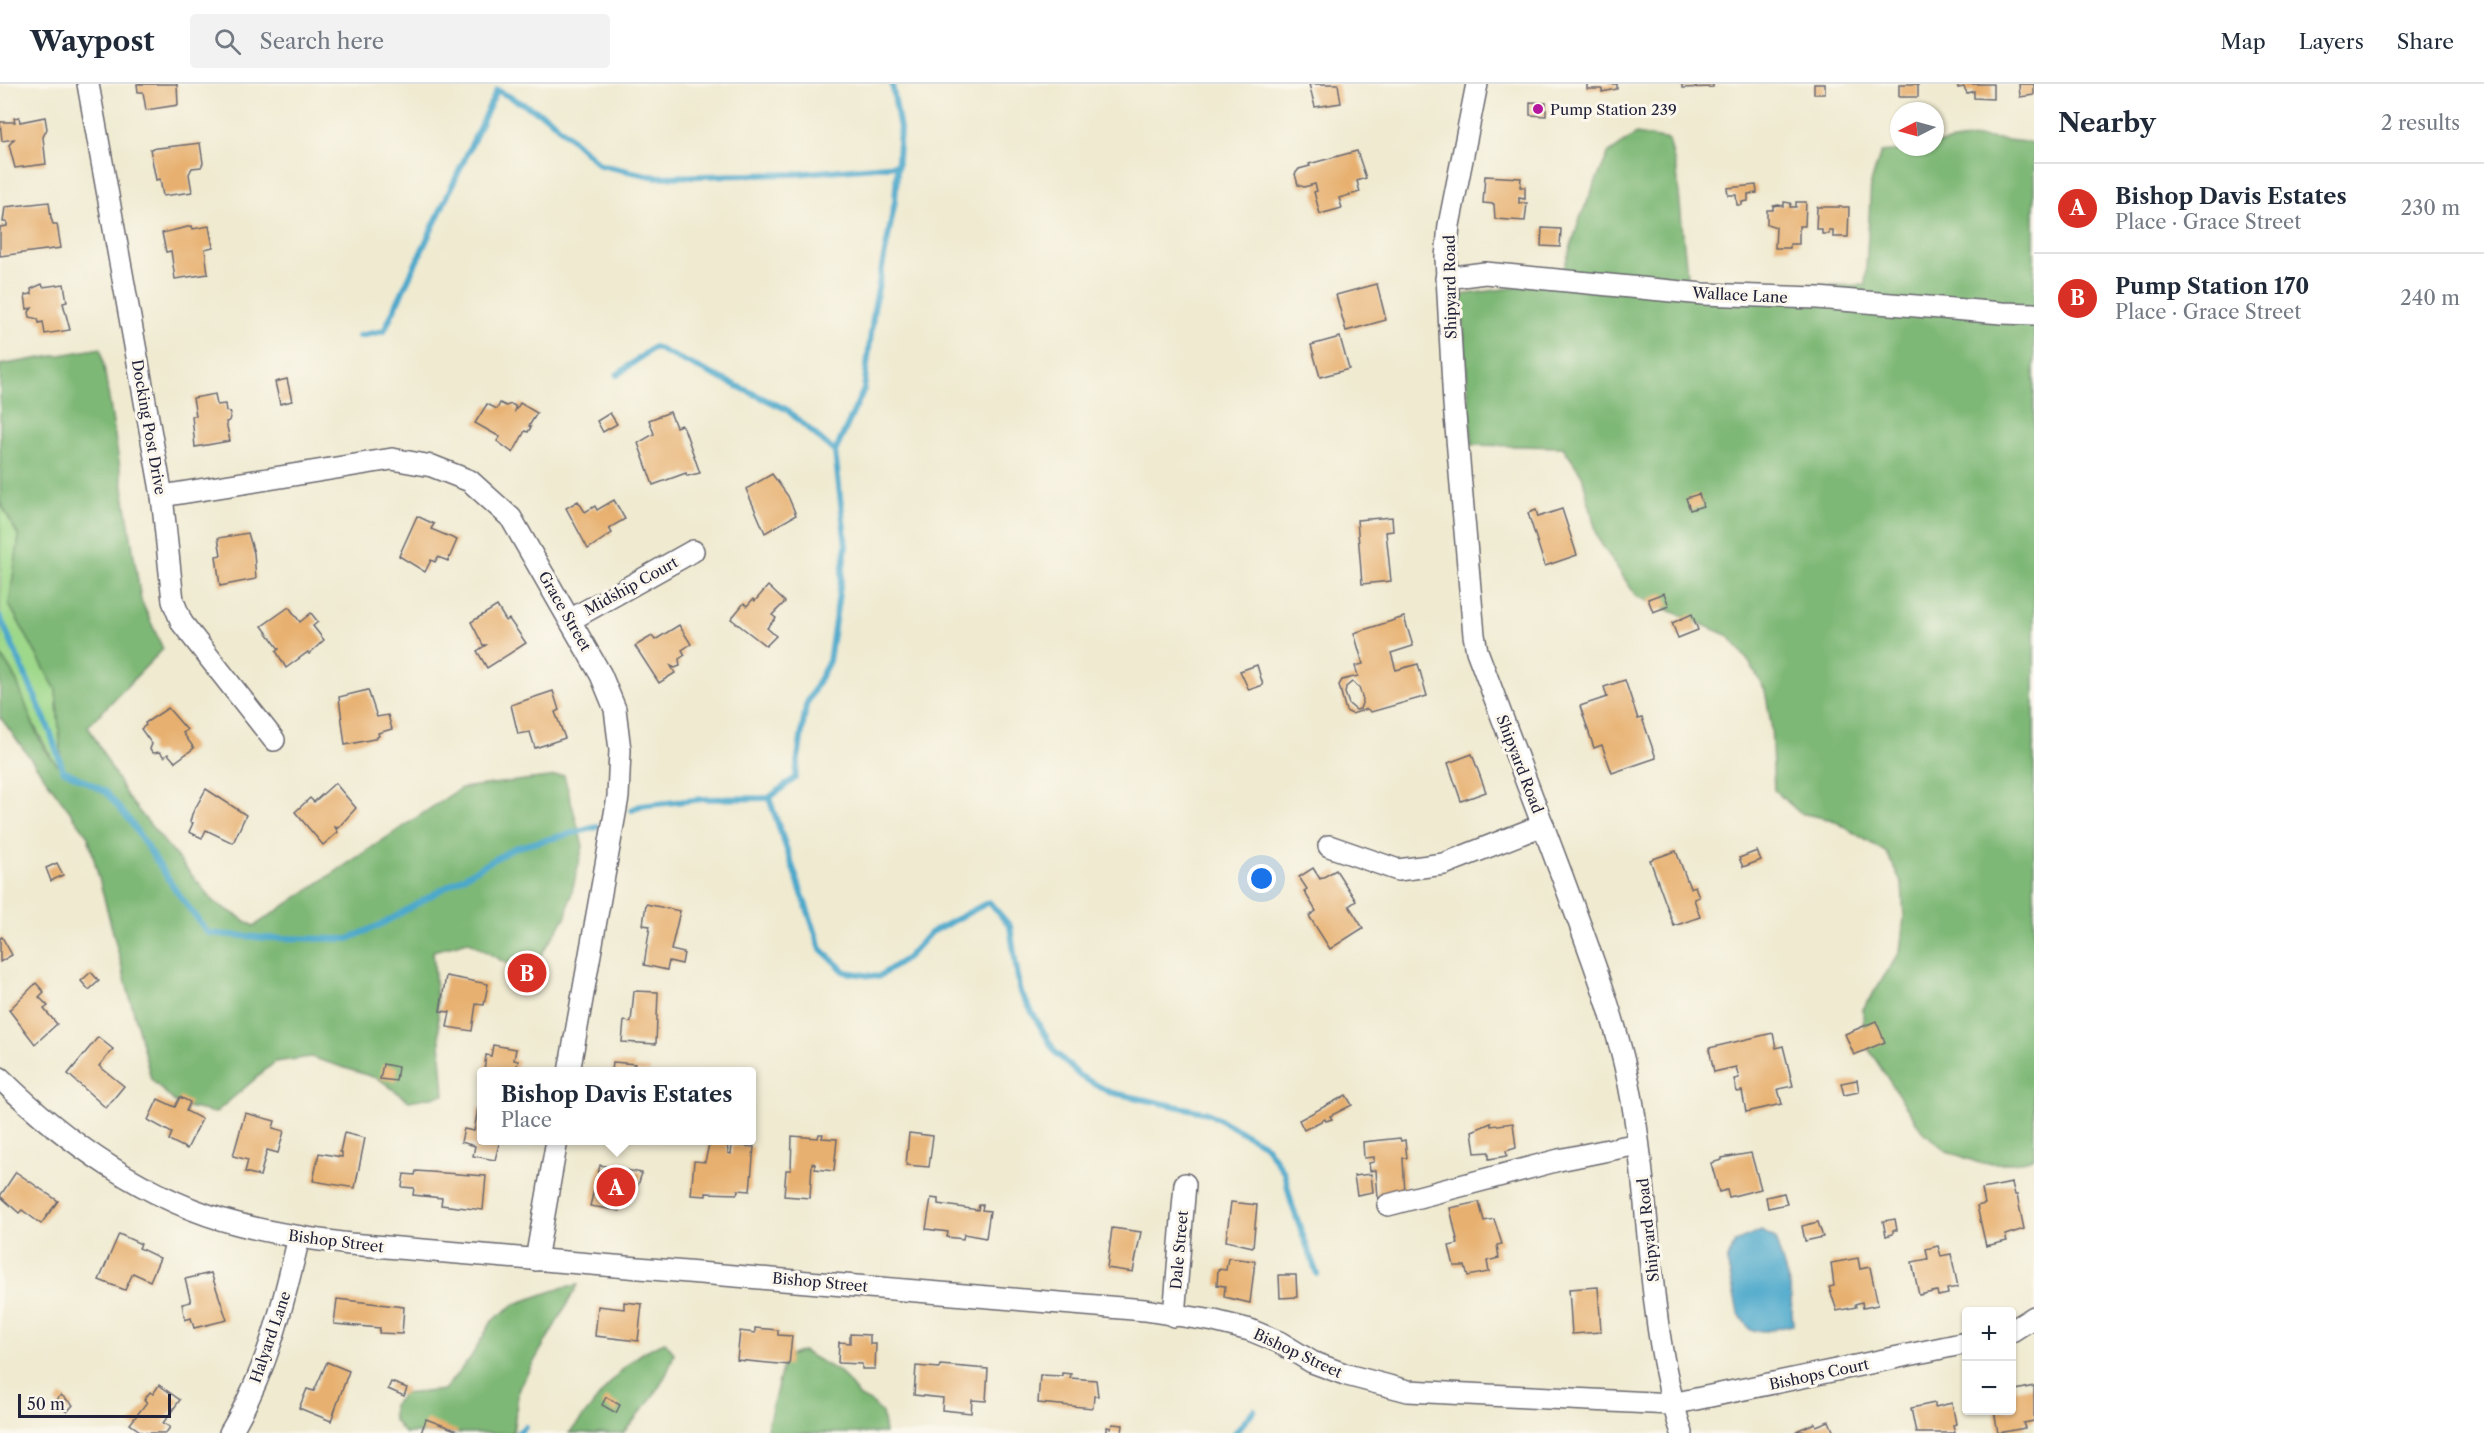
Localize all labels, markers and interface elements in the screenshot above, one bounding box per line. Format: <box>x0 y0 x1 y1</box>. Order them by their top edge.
search box <box>190 14 610 68</box>
text: Waypost <box>30 24 154 58</box>
icon: search <box>211 25 244 58</box>
text: Search here <box>259 28 384 55</box>
text: Map <box>2221 29 2266 54</box>
text: Layers <box>2299 29 2364 54</box>
text: Share <box>2397 29 2454 54</box>
place label: Pump Station 239 <box>1550 100 1677 119</box>
marker: Pump Station 239 <box>1531 102 1545 116</box>
north arrow <box>1890 102 1944 156</box>
text: Nearby <box>2058 107 2156 139</box>
text: 2 results <box>2381 111 2460 135</box>
text: Bishop Davis Estates <box>2115 183 2347 210</box>
text: A <box>2070 196 2085 220</box>
text: 230 m <box>2401 196 2460 220</box>
text: Place · Grace Street <box>2115 210 2301 234</box>
street label: Shipyard Road <box>1440 235 1460 339</box>
text: Pump Station 170 <box>2115 273 2309 300</box>
street label: Wallace Lane <box>1691 283 1788 307</box>
text: B <box>2070 286 2085 310</box>
text: 240 m <box>2400 286 2460 310</box>
text: Place · Grace Street <box>2115 300 2301 324</box>
street label: Docking Post Drive <box>128 358 170 496</box>
street label: Midship Court <box>581 552 682 620</box>
street label: Grace Street <box>535 568 596 655</box>
street label: Shipyard Road <box>1492 712 1548 816</box>
your location <box>1247 864 1276 893</box>
pin: B <box>508 950 546 996</box>
popup <box>477 1067 756 1145</box>
text: Bishop Davis Estates <box>501 1081 732 1108</box>
text: Place <box>501 1108 552 1132</box>
pin: A <box>596 1164 636 1210</box>
street label: Shipyard Road <box>1633 1177 1663 1283</box>
street label: Dale Street <box>1166 1209 1192 1290</box>
street label: Bishop Street <box>287 1226 385 1256</box>
street label: Bishop Street <box>771 1268 869 1296</box>
street label: Halyard Lane <box>245 1289 295 1385</box>
map controls <box>1962 1307 2016 1415</box>
button: + <box>1962 1307 2016 1361</box>
street label: Bishop Street <box>1251 1324 1346 1382</box>
street label: Bishops Court <box>1767 1354 1871 1394</box>
button: − <box>1962 1361 2016 1415</box>
scale bar <box>18 1391 171 1418</box>
text: 50 m <box>27 1394 65 1414</box>

